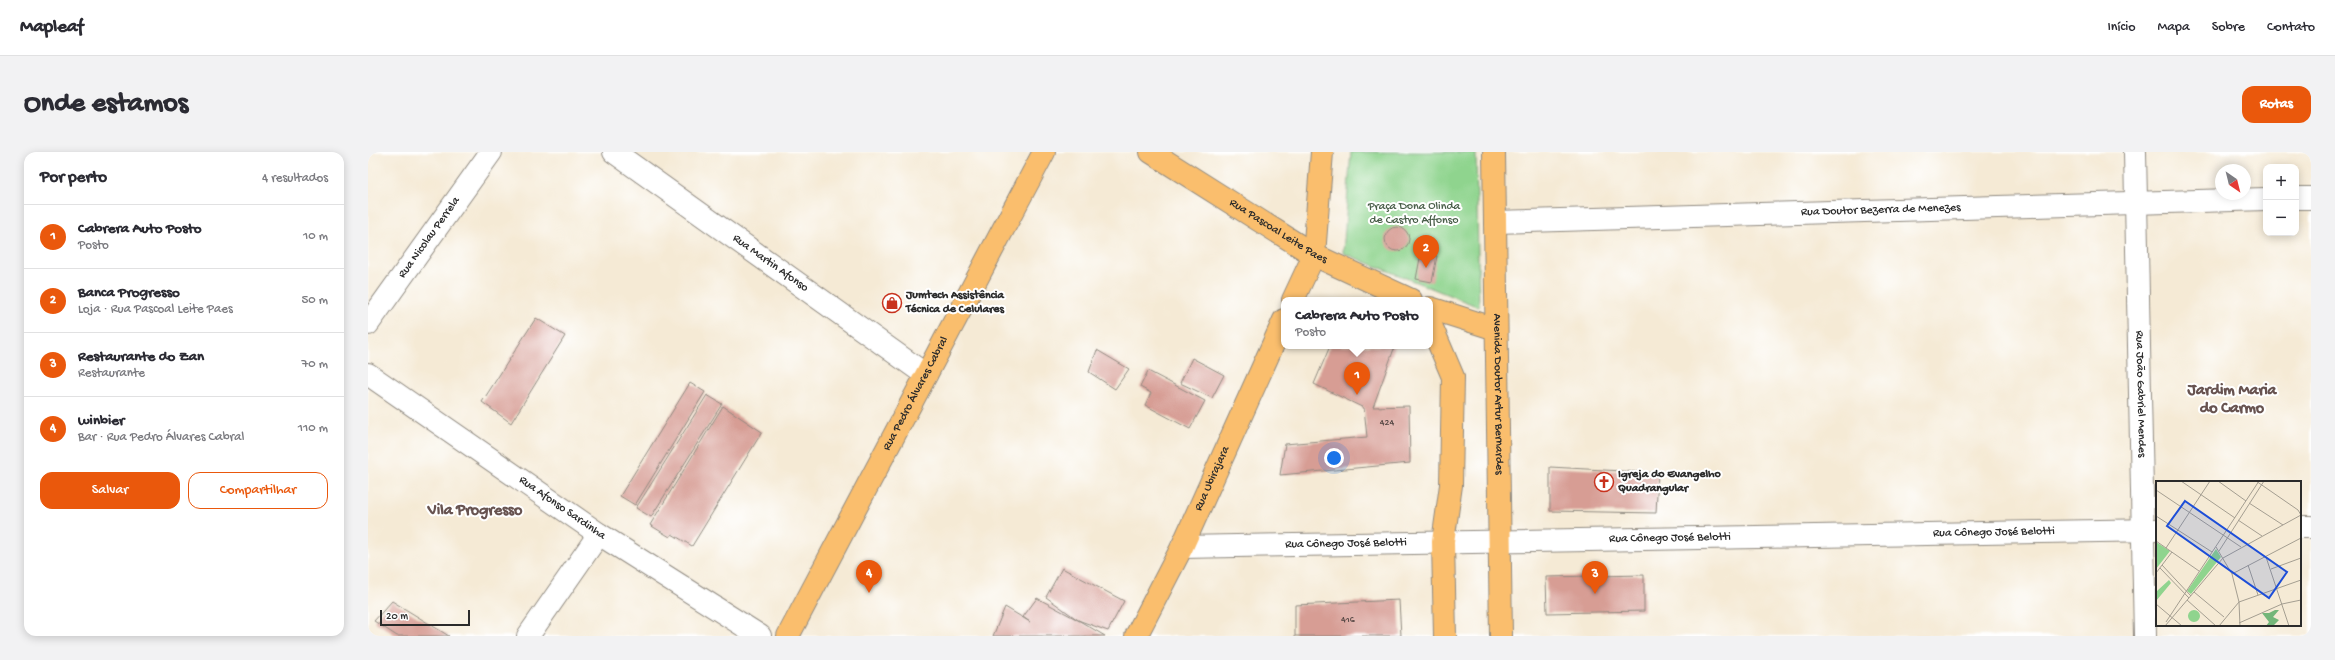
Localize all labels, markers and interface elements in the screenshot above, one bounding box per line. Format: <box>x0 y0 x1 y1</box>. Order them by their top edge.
text: Mapleaf <box>20 16 83 39</box>
text: Início <box>2107 19 2136 36</box>
text: Mapa <box>2158 19 2190 36</box>
text: Sobre <box>2212 19 2245 36</box>
text: Contato <box>2267 19 2315 36</box>
button: Rotas <box>2242 86 2311 123</box>
text: Onde estamos <box>24 88 188 121</box>
north arrow <box>2215 164 2251 200</box>
map controls <box>2263 164 2299 236</box>
button: + <box>2263 164 2299 200</box>
text: Por perto <box>40 168 107 188</box>
text: 4 resultados <box>262 171 328 186</box>
street label: Rua Nicolau Perrela <box>396 194 464 281</box>
street label: Rua Pascoal Leite Paes <box>1226 196 1330 267</box>
park label: Praça Dona Olinda de Castro Affonso <box>1367 200 1460 228</box>
button: − <box>2263 200 2299 236</box>
street label: Rua Doutor Bezerra de Menezes <box>1801 201 1961 220</box>
text: Cabrera Auto Posto <box>78 220 201 238</box>
text: 1 <box>50 229 56 244</box>
text: 10 m <box>303 229 328 244</box>
street label: Rua Martin Afonso <box>729 232 811 296</box>
pin: 2 <box>1413 235 1439 268</box>
text: Posto <box>78 238 109 253</box>
text: Banca Progresso <box>78 284 180 302</box>
place label: Jumtech Assistência Técnica de Celulares <box>905 289 1005 317</box>
shop icon: Jumtech Assistência Técnica de Celulares <box>881 292 903 314</box>
text: 2 <box>50 293 56 308</box>
text: 50 m <box>301 293 328 308</box>
popup <box>1281 297 1433 349</box>
text: Loja · Rua Pascoal Leite Paes <box>78 302 233 317</box>
text: Cabrera Auto Posto <box>1295 307 1419 325</box>
street label: Avenida Doutor Artur Bernardes <box>1489 313 1506 475</box>
text: Posto <box>1295 325 1326 340</box>
street label: Rua João Gabriel Mendes <box>2132 330 2148 458</box>
street label: Rua Pedro Álvares Cabral <box>880 334 952 453</box>
text: Restaurante do Zan <box>78 348 204 366</box>
text: 3 <box>50 357 56 372</box>
text: 70 m <box>302 357 328 372</box>
pin: 1 <box>1344 362 1370 395</box>
text: Restaurante <box>78 366 145 381</box>
district label: Jardim Maria do Carmo <box>2186 382 2278 419</box>
text: winbier <box>78 412 124 430</box>
house number: 424 <box>1380 417 1394 429</box>
text: 4 <box>50 421 56 436</box>
text: 110 m <box>298 421 328 436</box>
text: Bar · Rua Pedro Álvares Cabral <box>78 430 244 445</box>
street label: Rua Ubirajara <box>1192 444 1233 513</box>
your location <box>1324 448 1344 468</box>
place label: Igreja do Evangelho Quadrangular <box>1618 468 1721 496</box>
church icon: Igreja do Evangelho Quadrangular <box>1593 471 1615 493</box>
button: Salvar <box>40 472 180 509</box>
button: Compartilhar <box>188 472 328 509</box>
street label: Rua Afonso Sardinha <box>516 473 608 543</box>
inset map <box>2156 481 2301 626</box>
district label: Vila Progresso <box>427 502 523 521</box>
street label: Rua Cônego José Belotti <box>1933 525 2055 541</box>
street label: Rua Cônego José Belotti <box>1609 530 1731 547</box>
street label: Rua Cônego José Belotti <box>1285 536 1407 552</box>
pin: 4 <box>856 560 882 593</box>
pin: 3 <box>1582 561 1608 594</box>
scale bar <box>380 608 470 627</box>
text: 20 m <box>386 611 408 623</box>
house number: 416 <box>1341 614 1356 626</box>

